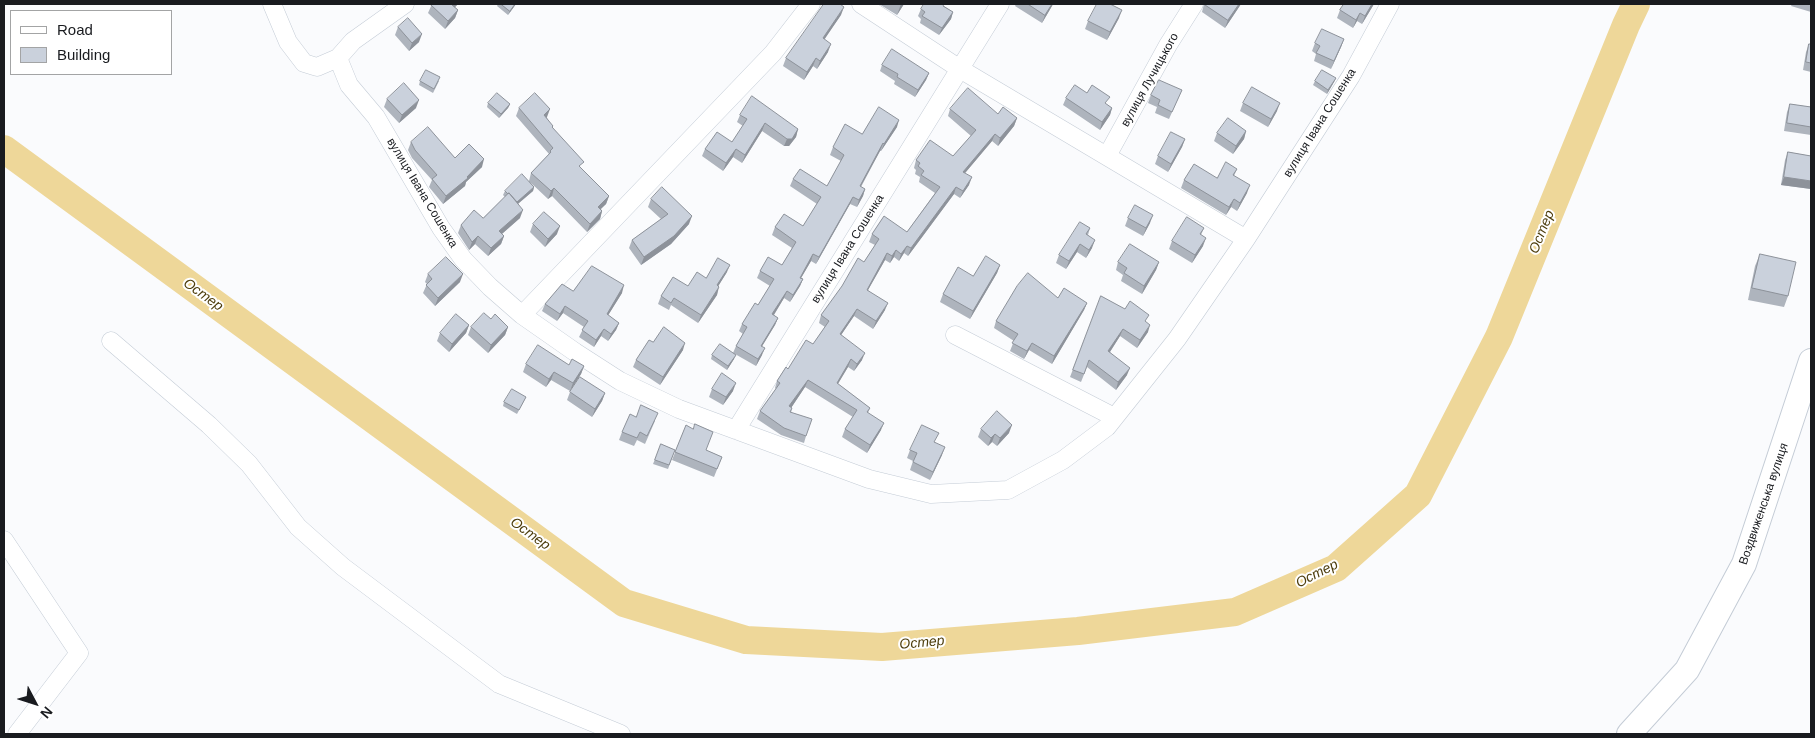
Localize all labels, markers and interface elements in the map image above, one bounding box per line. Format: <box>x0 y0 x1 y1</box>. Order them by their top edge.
legend <box>10 10 172 75</box>
text: Road <box>57 21 93 38</box>
street label: вулиця Лучицького <box>1118 31 1182 129</box>
text: Building <box>57 46 110 63</box>
street label: вулиця Івана Сошенка <box>1281 66 1359 180</box>
street label: вулиця Івана Сошенка <box>383 135 461 251</box>
street label: вулиця Івана Сошенка <box>809 192 887 306</box>
water label: Остер <box>1526 208 1558 256</box>
water label: Остер <box>180 275 226 315</box>
street label: Воздвиженська вулиця <box>1736 441 1792 567</box>
water label: Остер <box>507 514 553 554</box>
water label: Остер <box>1293 556 1341 592</box>
water label: Остер <box>899 633 945 653</box>
north arrow <box>10 678 60 728</box>
text: N <box>37 704 56 722</box>

